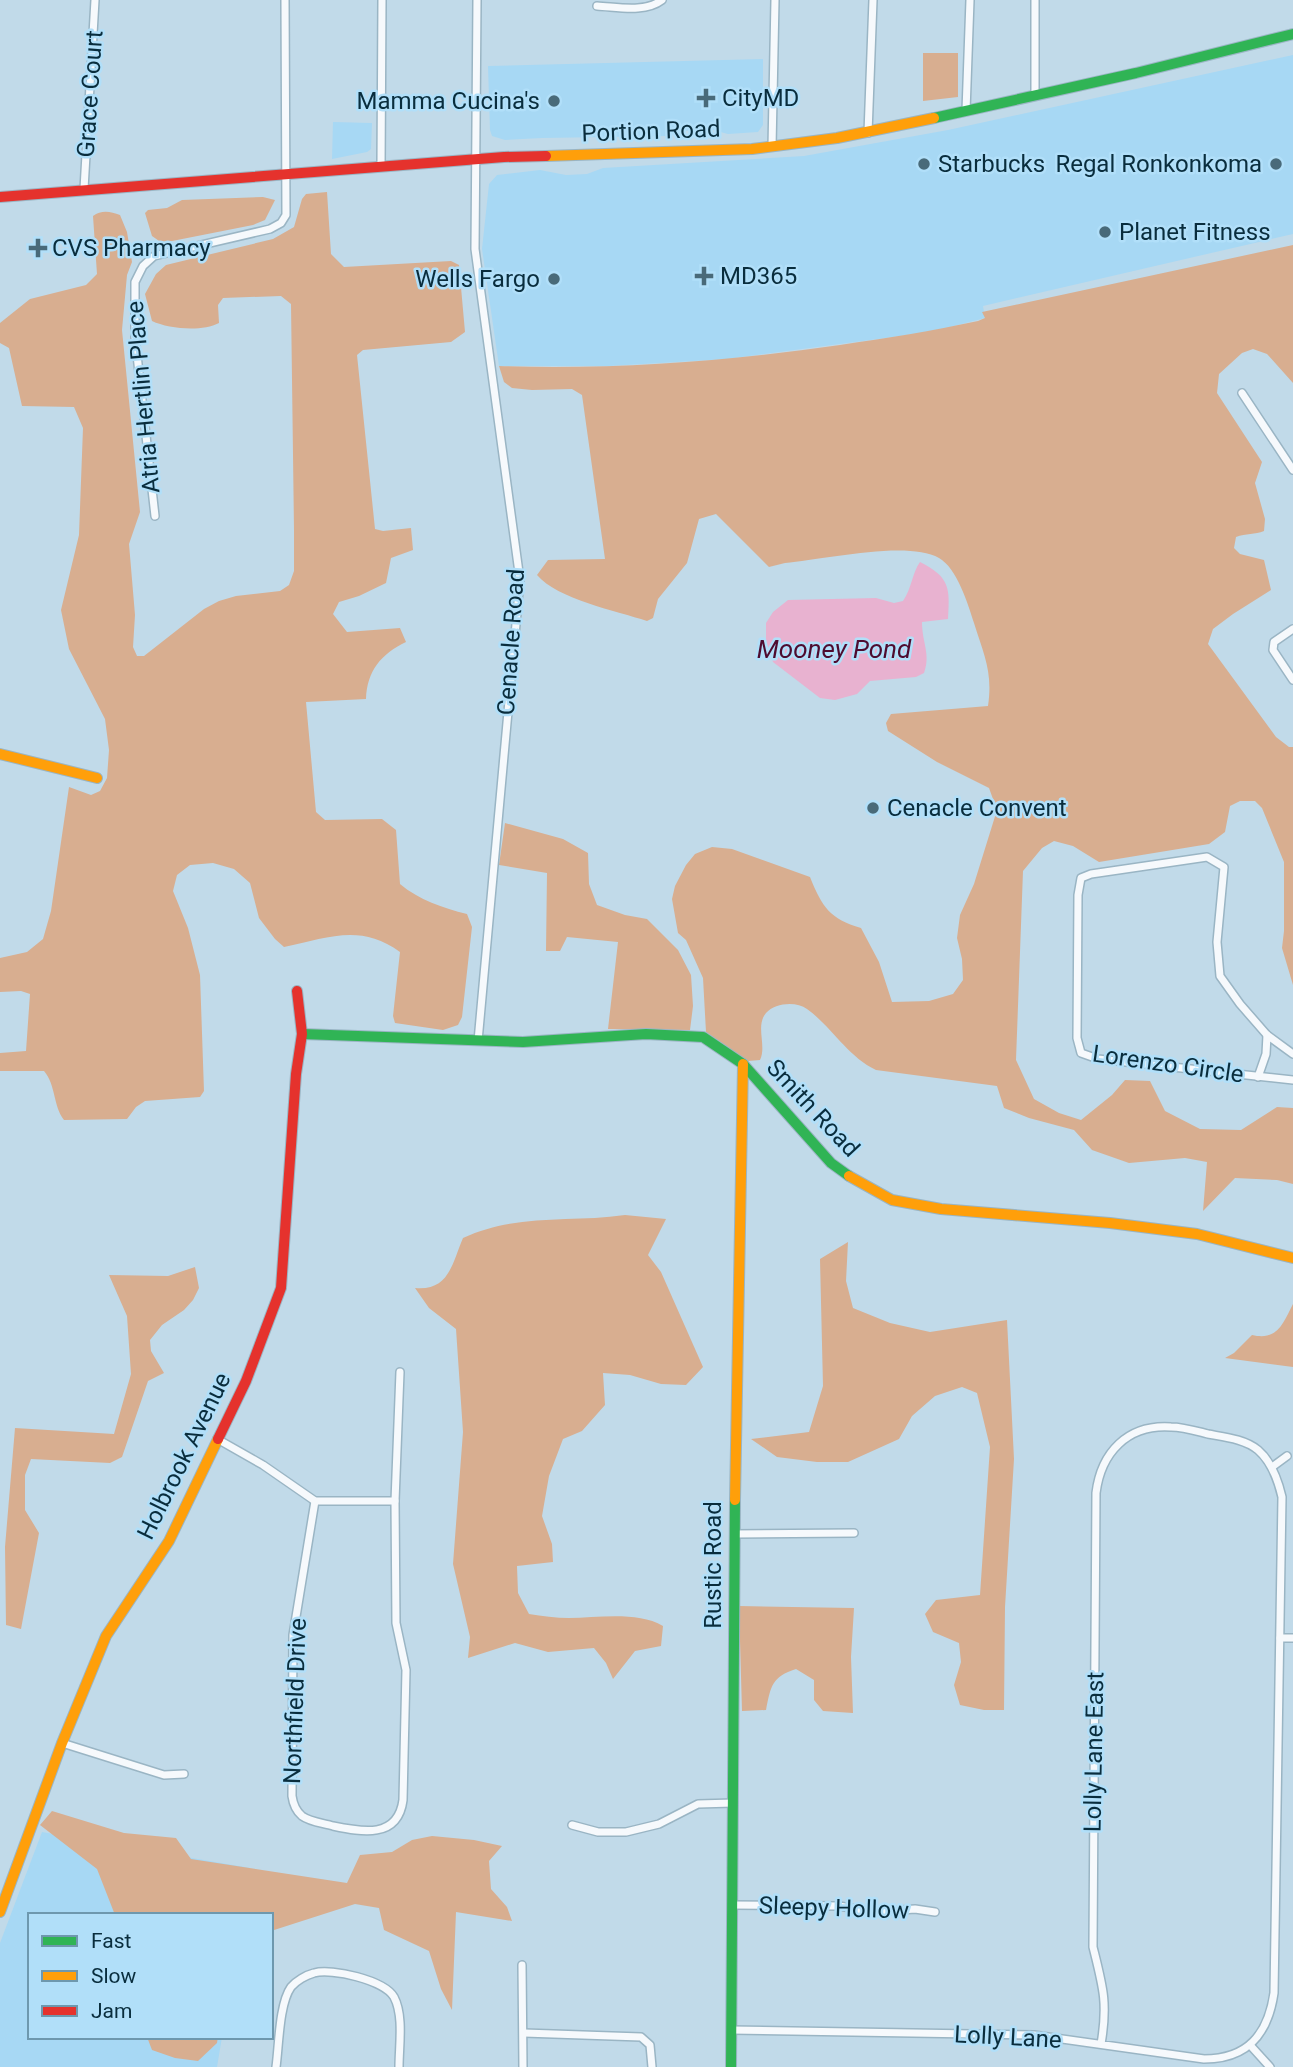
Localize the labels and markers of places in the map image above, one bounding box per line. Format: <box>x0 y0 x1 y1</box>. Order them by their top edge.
place label: CityMD <box>722 84 799 112</box>
place label: Mamma Cucina's <box>356 87 540 115</box>
marker: CityMD <box>696 88 716 108</box>
marker: Mamma Cucina's <box>546 93 562 109</box>
place label: Starbucks <box>938 150 1045 178</box>
place label: Regal Ronkonkoma <box>1055 150 1262 178</box>
marker: Starbucks <box>916 156 932 172</box>
marker: Regal Ronkonkoma <box>1268 156 1284 172</box>
place label: Planet Fitness <box>1119 218 1271 246</box>
marker: Planet Fitness <box>1097 224 1113 240</box>
place label: CVS Pharmacy <box>52 234 211 262</box>
marker: CVS Pharmacy <box>30 240 46 256</box>
place label: MD365 <box>720 262 797 290</box>
place label: Wells Fargo <box>415 265 540 293</box>
marker: MD365 <box>694 266 714 286</box>
marker: Wells Fargo <box>546 271 562 287</box>
place label: Cenacle Convent <box>887 794 1067 822</box>
marker: Cenacle Convent <box>865 800 881 816</box>

